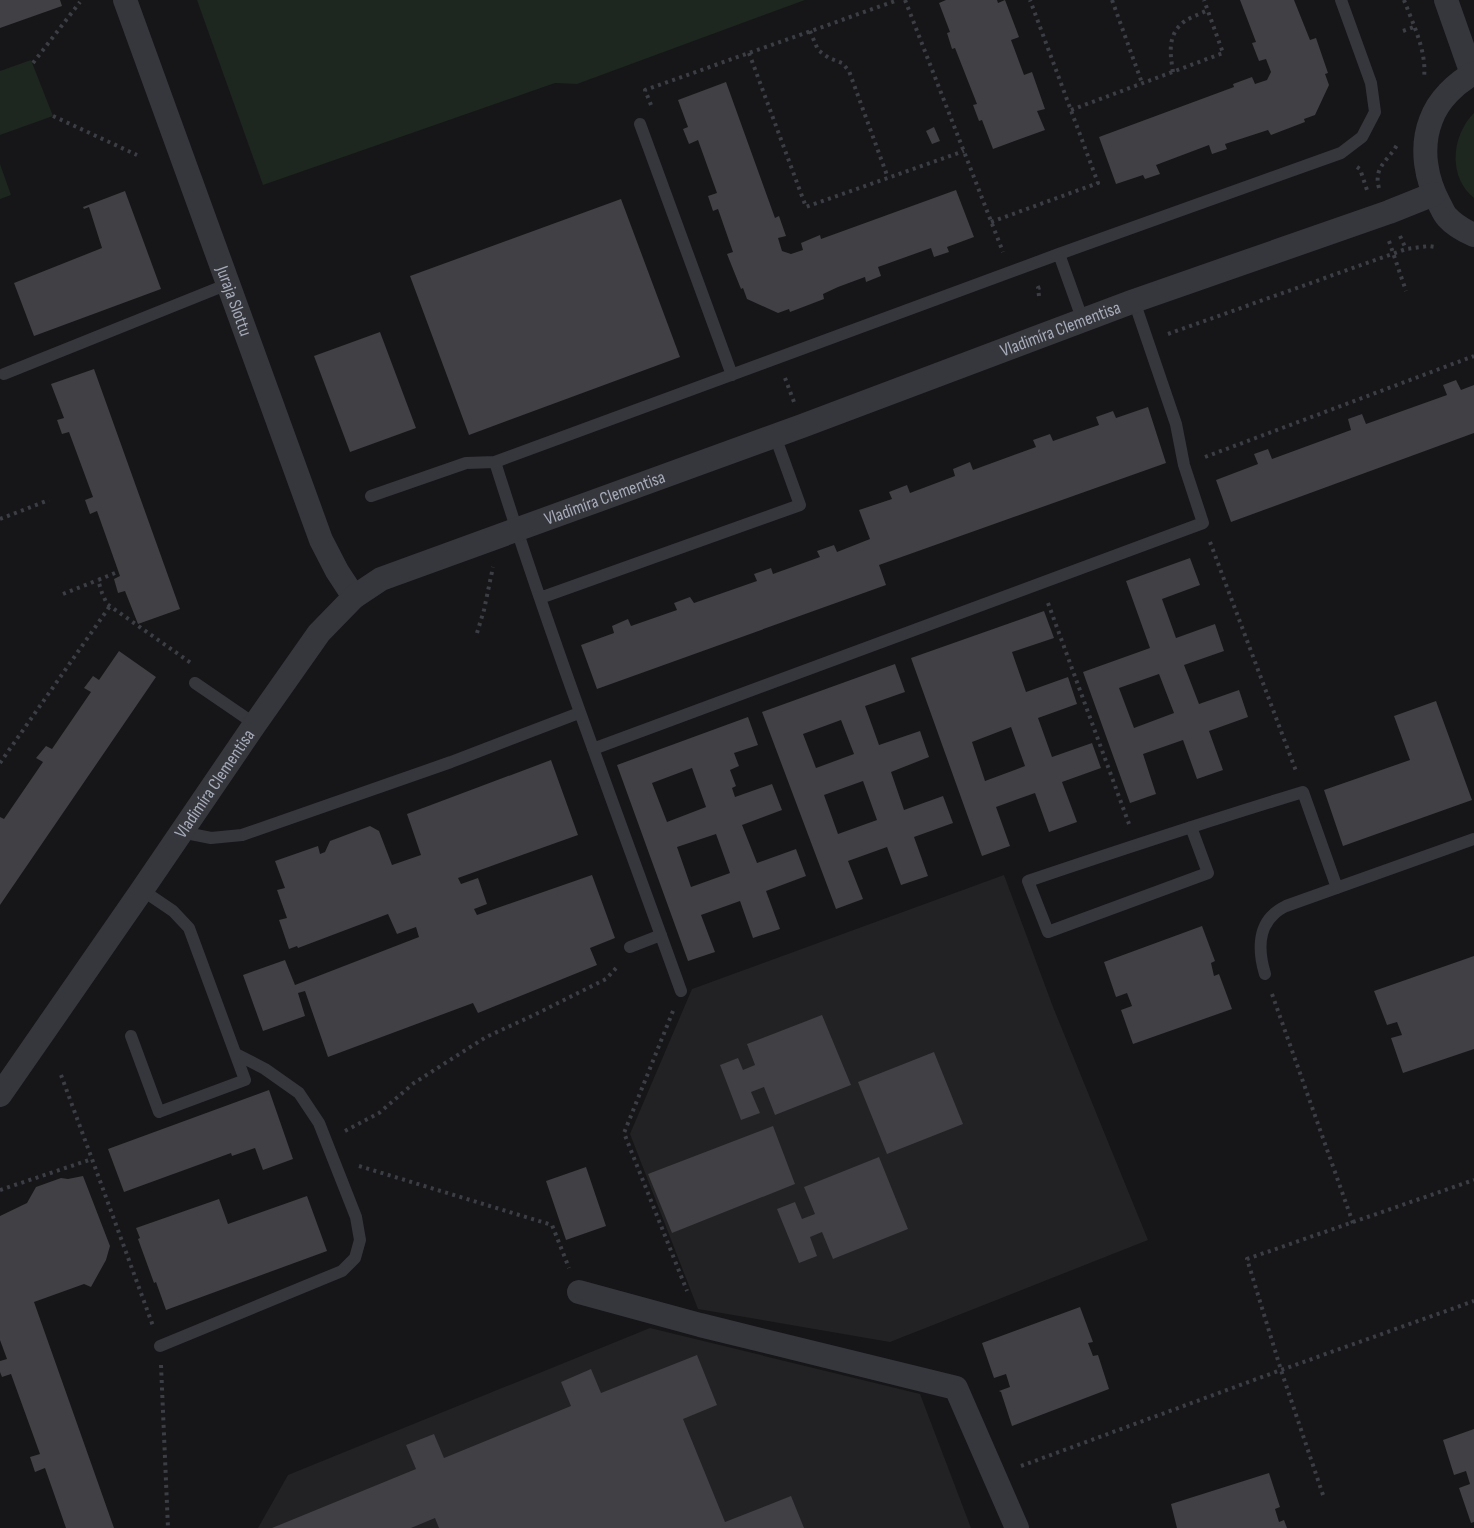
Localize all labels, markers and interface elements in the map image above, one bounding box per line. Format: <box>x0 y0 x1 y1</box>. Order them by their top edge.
street label: Juraja Slottu <box>211 262 257 339</box>
street label: Vladimíra Clementisa <box>997 297 1123 361</box>
street label: Vladimíra Clementisa <box>541 466 668 529</box>
street label: Vladimíra Clementisa <box>170 725 259 842</box>

